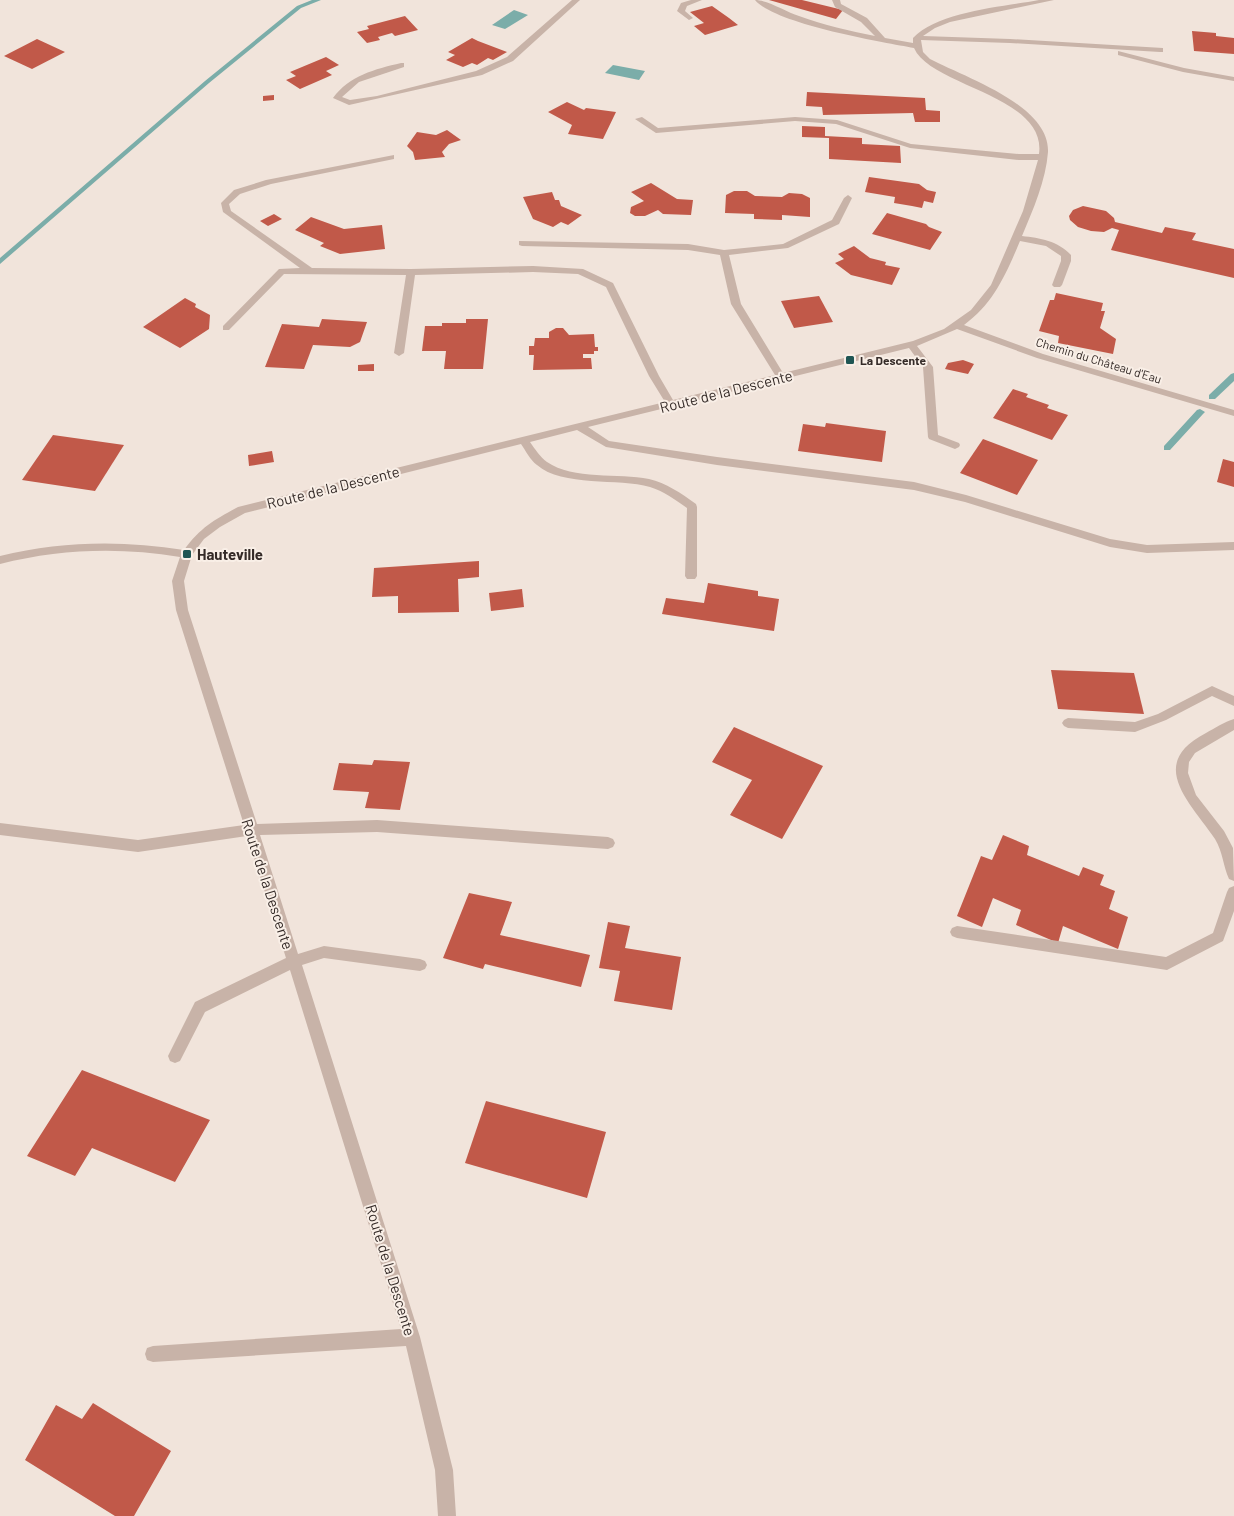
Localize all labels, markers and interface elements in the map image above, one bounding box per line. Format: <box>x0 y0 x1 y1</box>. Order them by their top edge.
street label: Chemin du Château d'Eau <box>1034 334 1164 386</box>
place label: La Descente <box>860 353 926 367</box>
marker: La Descente <box>844 354 856 366</box>
street label: Route de la Descente <box>658 366 794 416</box>
street label: Route de la Descente <box>265 462 401 512</box>
place label: Hauteville <box>197 545 263 563</box>
marker: Hauteville <box>181 548 193 560</box>
street label: Route de la Descente <box>238 816 298 952</box>
street label: Route de la Descente <box>362 1202 420 1338</box>

